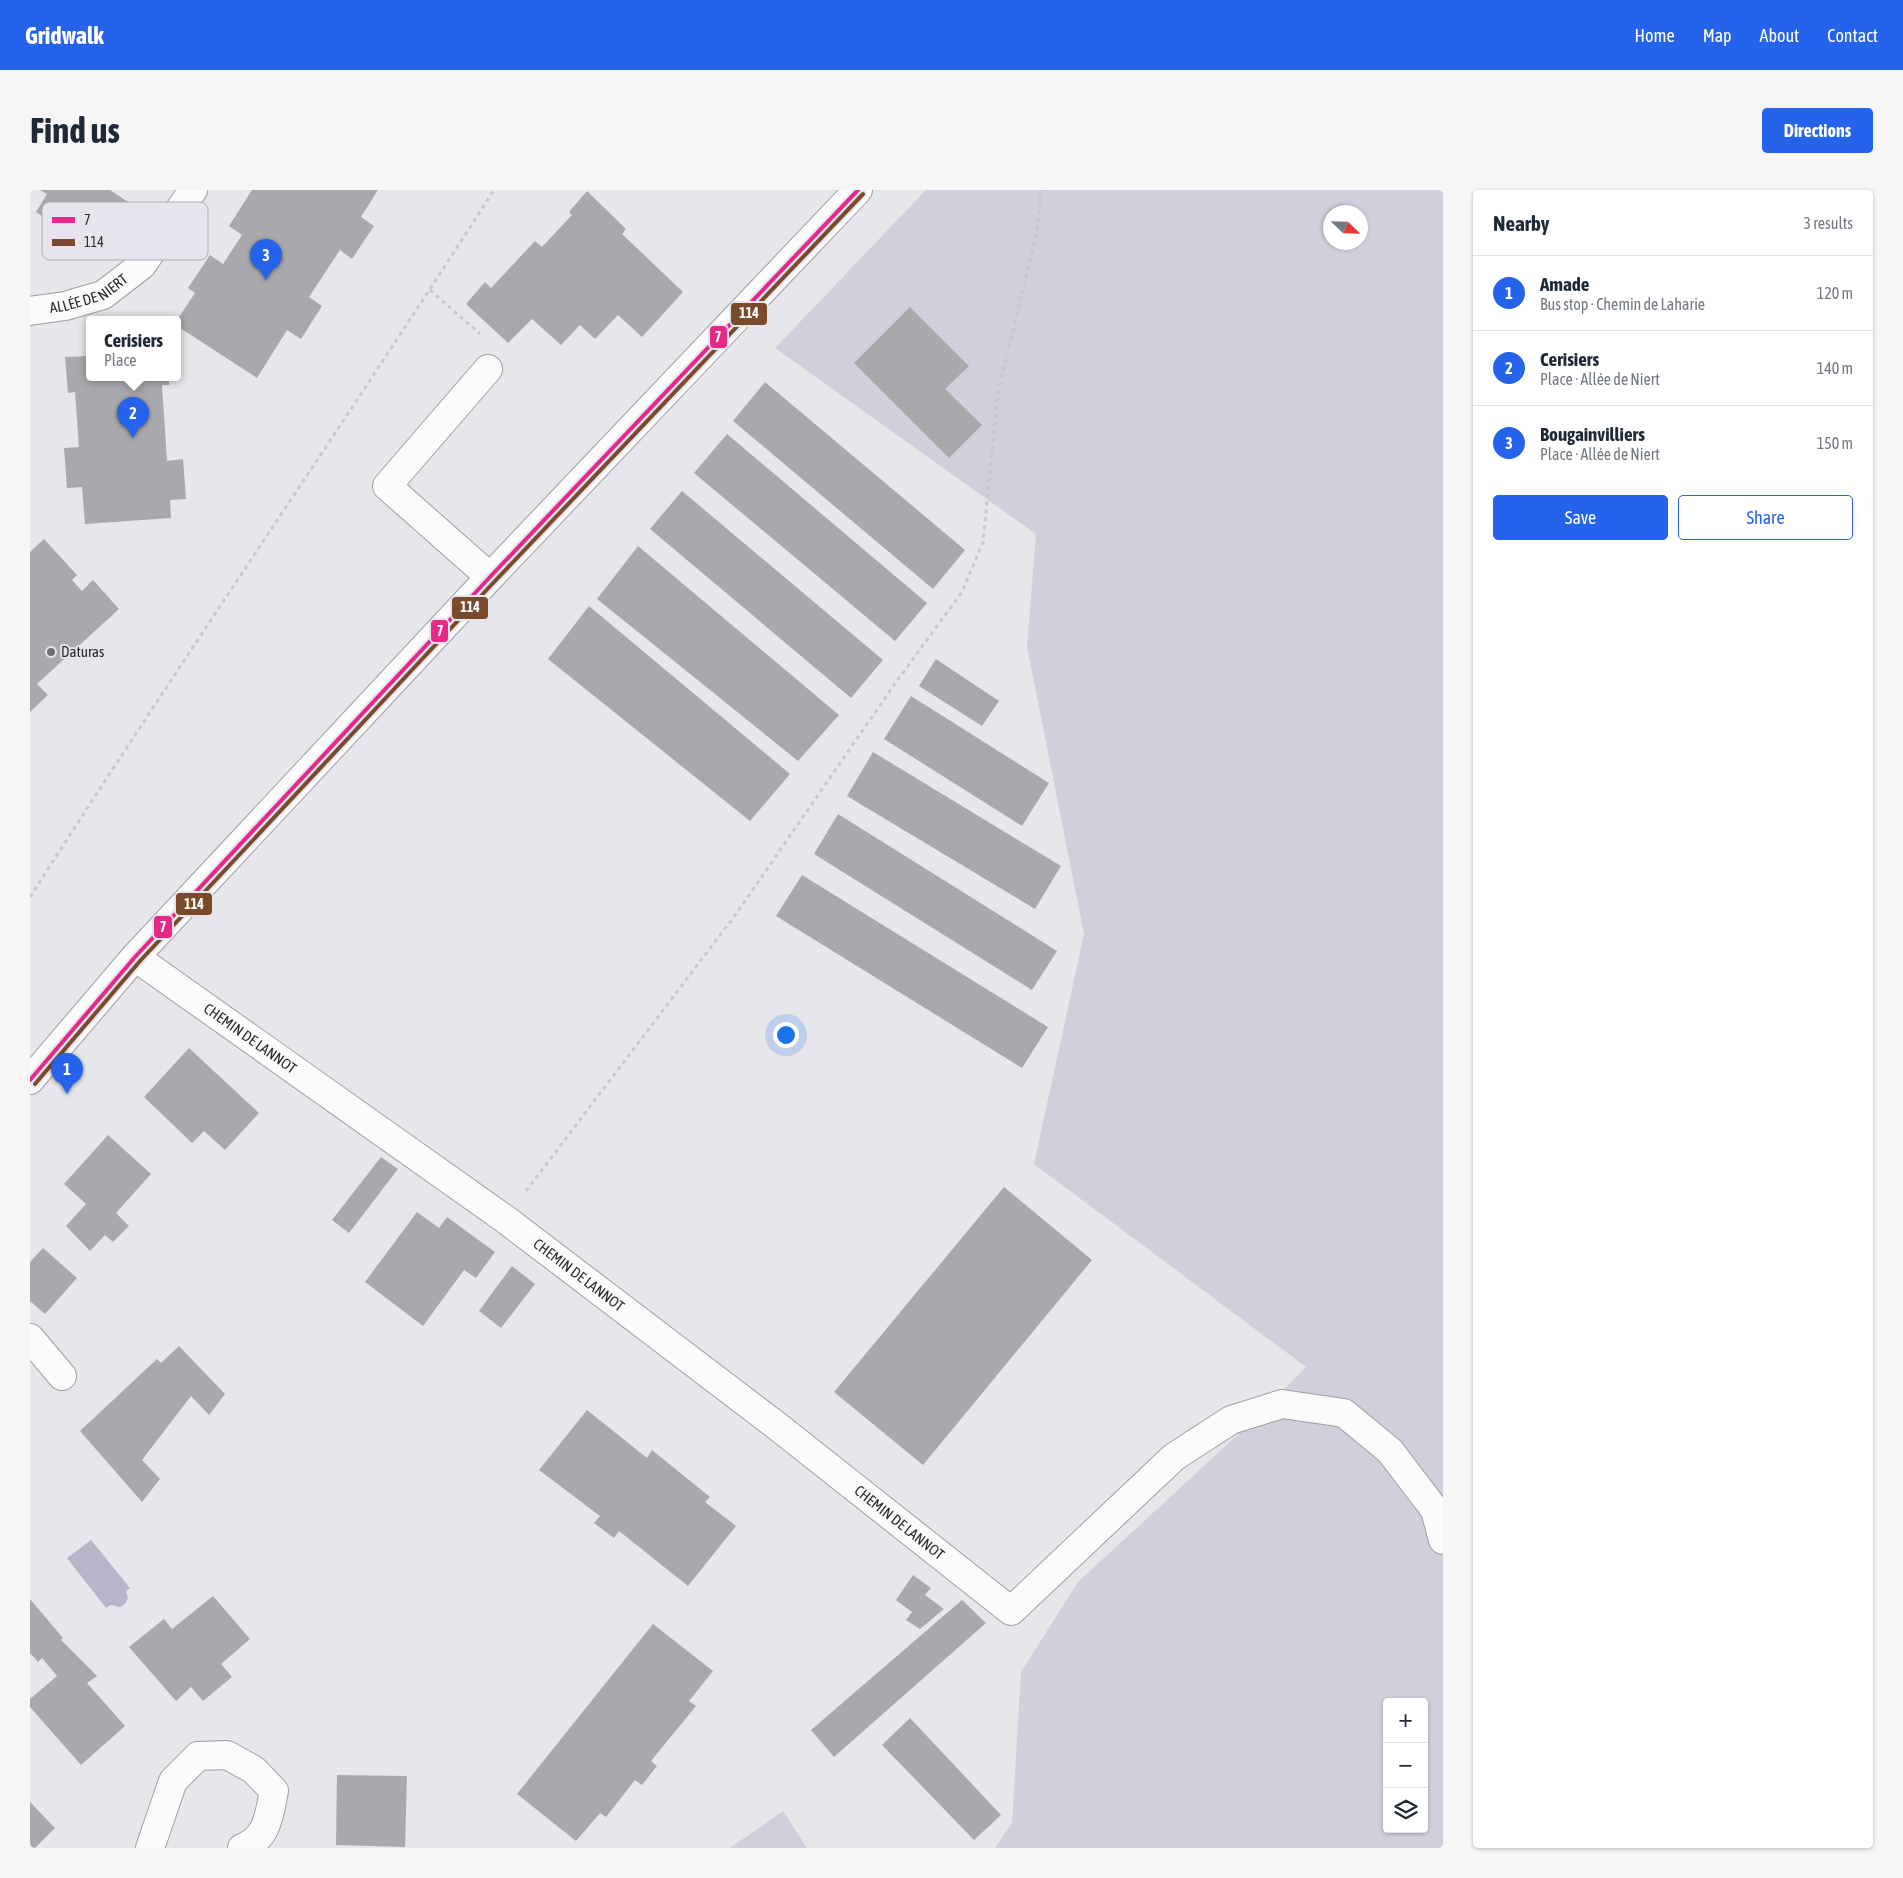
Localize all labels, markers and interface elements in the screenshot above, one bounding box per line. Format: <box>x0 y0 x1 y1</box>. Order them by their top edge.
text: Gridwalk <box>25 22 104 49</box>
text: Home <box>1635 25 1675 46</box>
text: Map <box>1703 25 1732 46</box>
text: About <box>1760 25 1799 46</box>
text: Contact <box>1827 25 1878 46</box>
button: Directions <box>1762 108 1873 153</box>
text: Find us <box>30 110 120 150</box>
legend <box>42 202 208 260</box>
north arrow <box>1323 205 1368 250</box>
text: Nearby <box>1493 211 1549 235</box>
text: 7 <box>84 212 91 228</box>
text: 3 results <box>1803 214 1853 232</box>
text: 114 <box>84 234 104 250</box>
pin: 3 <box>250 239 282 280</box>
street label: ALLÉE DE NIERT <box>49 270 131 316</box>
text: Amade <box>1540 273 1589 295</box>
text: 1 <box>1505 284 1513 302</box>
text: 120 m <box>1817 284 1853 302</box>
text: Bus stop · Chemin de Laharie <box>1540 295 1705 313</box>
line badge: 114 <box>730 302 768 326</box>
text: 114 <box>739 305 759 321</box>
popup <box>86 316 181 381</box>
line badge: 7 <box>709 325 728 349</box>
text: Cerisiers <box>104 329 163 351</box>
text: 7 <box>715 329 721 345</box>
text: Cerisiers <box>1540 348 1599 370</box>
text: Place <box>104 351 137 369</box>
text: 2 <box>1505 359 1513 377</box>
text: 140 m <box>1817 359 1853 377</box>
text: Place · Allée de Niert <box>1540 370 1660 388</box>
pin: 2 <box>117 397 149 438</box>
text: Bougainvilliers <box>1540 423 1645 445</box>
text: 3 <box>1505 434 1513 452</box>
text: 150 m <box>1817 434 1853 452</box>
text: Place · Allée de Niert <box>1540 445 1660 463</box>
button: Save <box>1493 495 1668 540</box>
button: Share <box>1678 495 1853 540</box>
line badge: 114 <box>451 596 489 620</box>
text: 114 <box>460 599 480 615</box>
line badge: 7 <box>430 619 449 643</box>
text: 7 <box>437 623 443 639</box>
place label: Daturas <box>61 643 104 660</box>
marker: Daturas <box>45 646 57 658</box>
line badge: 114 <box>175 892 213 916</box>
text: 114 <box>184 896 204 912</box>
line badge: 7 <box>153 915 173 939</box>
text: 7 <box>160 919 166 935</box>
street label: CHEMIN DE LANNOT <box>201 999 300 1077</box>
your location <box>773 1022 799 1048</box>
pin: 1 <box>51 1053 83 1094</box>
street label: CHEMIN DE LANNOT <box>530 1235 628 1315</box>
street label: CHEMIN DE LANNOT <box>851 1482 948 1563</box>
map controls <box>1383 1698 1428 1833</box>
button: + <box>1383 1698 1428 1743</box>
button: − <box>1383 1743 1428 1788</box>
button: layers <box>1383 1788 1428 1833</box>

